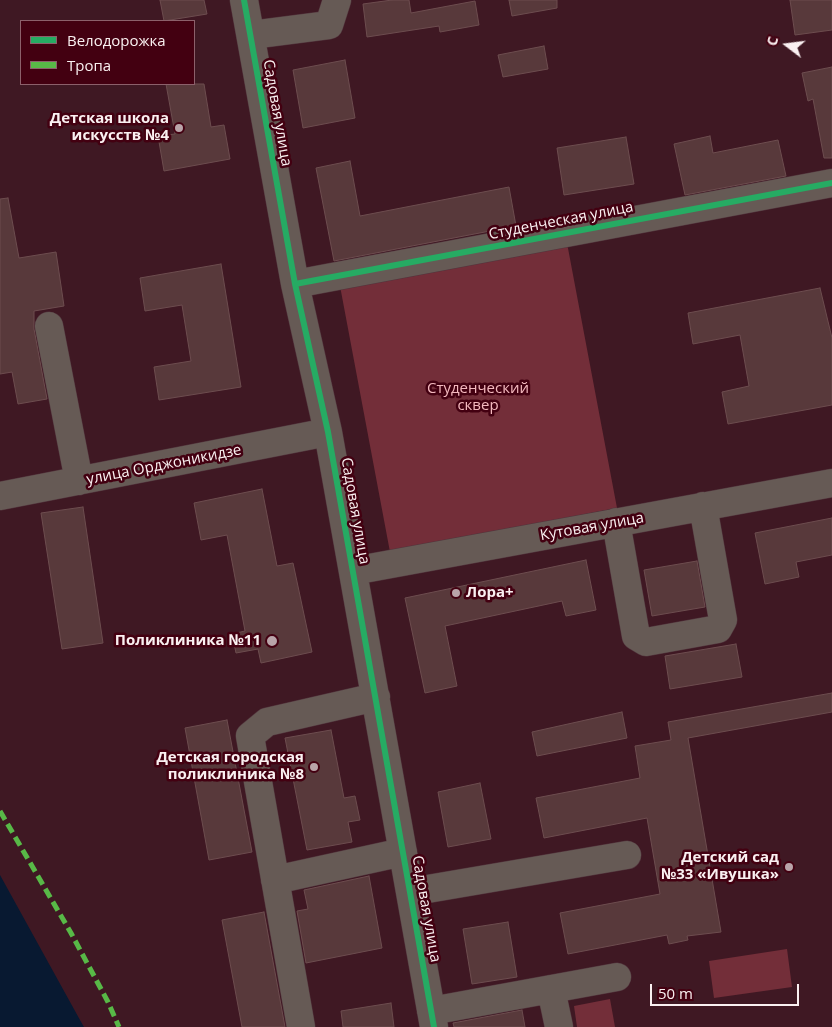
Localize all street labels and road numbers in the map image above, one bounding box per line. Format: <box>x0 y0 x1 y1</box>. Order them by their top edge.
street label: Садовая улица <box>259 58 295 168</box>
street label: Студенческая улица <box>487 198 635 244</box>
street label: улица Орджоникидзе <box>85 441 243 489</box>
street label: Садовая улица <box>337 456 373 566</box>
street label: Кутовая улица <box>539 509 645 545</box>
street label: Садовая улица <box>408 854 444 964</box>

